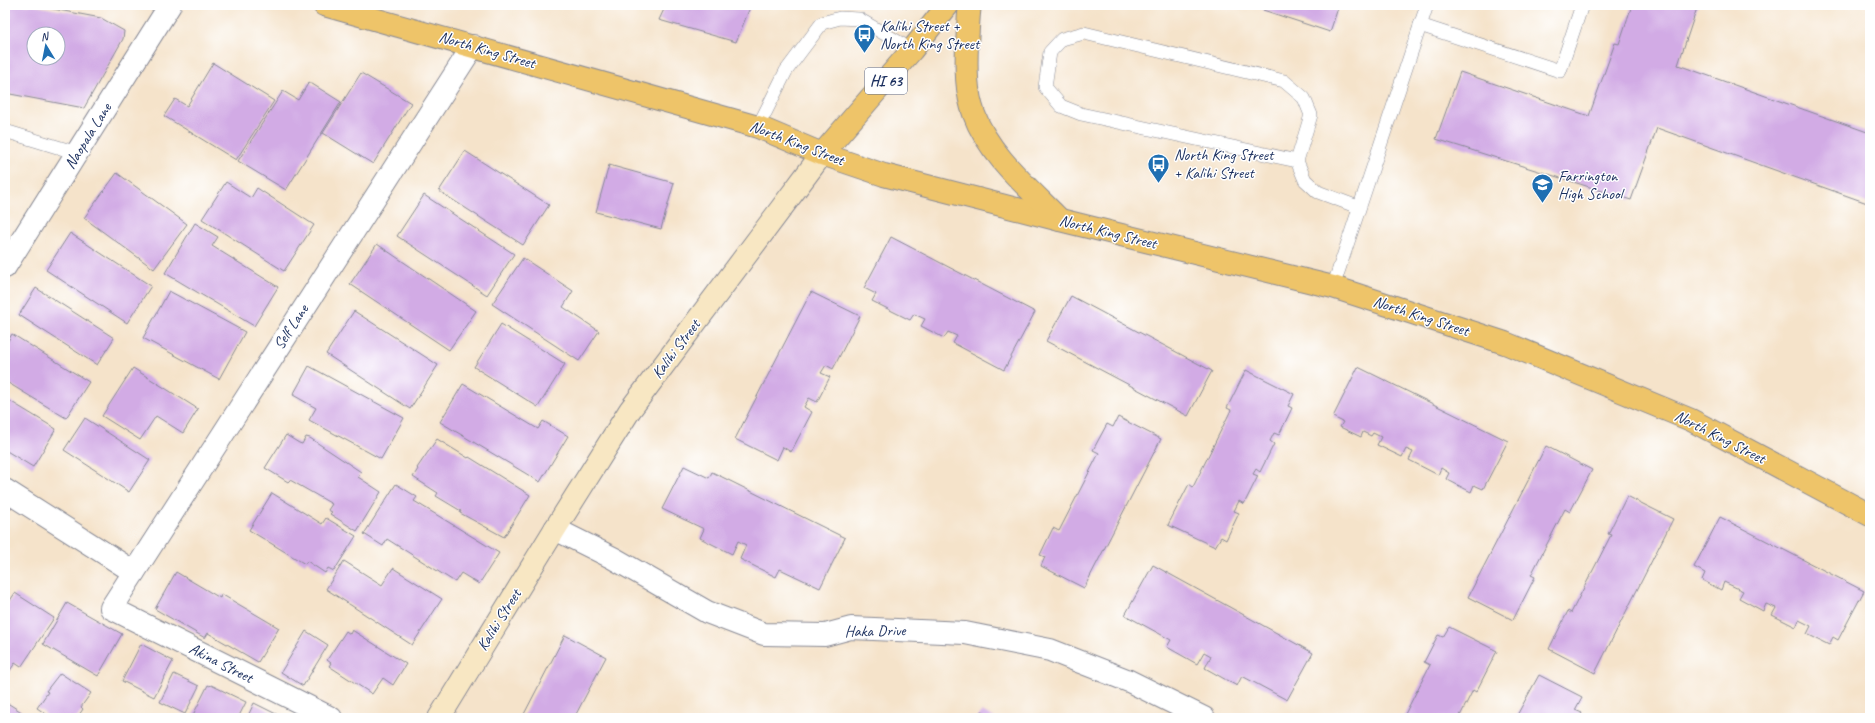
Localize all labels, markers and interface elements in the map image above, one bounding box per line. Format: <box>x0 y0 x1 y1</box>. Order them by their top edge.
place label: Kalihi Street + North King Street <box>880 16 981 54</box>
bus stop icon: Kalihi Street + North King Street <box>851 22 877 55</box>
north arrow <box>26 26 66 66</box>
street label: North King Street <box>437 27 539 74</box>
text: N <box>40 28 51 44</box>
road number: HI 63 <box>865 68 907 94</box>
street label: Naopala Lane <box>60 98 117 173</box>
street label: North King Street <box>747 116 849 171</box>
place label: North King Street + Kalihi Street <box>1174 145 1275 183</box>
bus stop icon: North King Street + Kalihi Street <box>1145 151 1171 184</box>
place label: Farrington High School <box>1558 166 1625 204</box>
school or university icon: Farrington High School <box>1529 172 1555 205</box>
street label: North King Street <box>1057 210 1160 254</box>
street label: North King Street <box>1371 291 1473 341</box>
street label: Self Lane <box>269 299 314 353</box>
street label: Kalihi Street <box>647 314 706 382</box>
street label: North King Street <box>1671 406 1770 469</box>
street label: Kalihi Street <box>472 584 527 654</box>
street label: Haka Drive <box>845 620 907 642</box>
street label: Akina Street <box>186 638 258 688</box>

